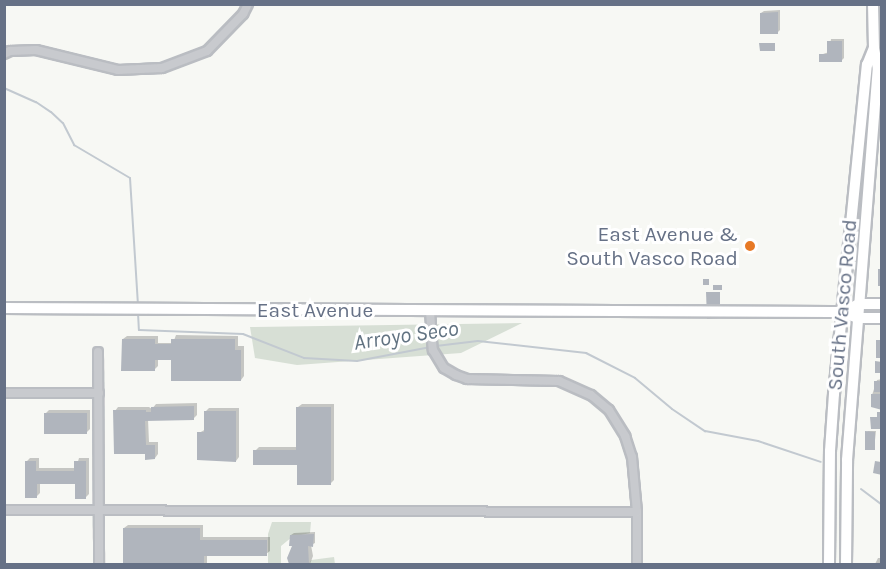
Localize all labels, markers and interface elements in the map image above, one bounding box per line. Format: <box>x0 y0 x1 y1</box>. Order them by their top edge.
street label: South Vasco Road <box>822 218 862 392</box>
place label: East Avenue & South Vasco Road <box>566 221 738 271</box>
marker: East Avenue & South Vasco Road <box>743 239 757 253</box>
street label: East Avenue <box>257 297 373 323</box>
water label: Arroyo Seco <box>352 316 460 356</box>

